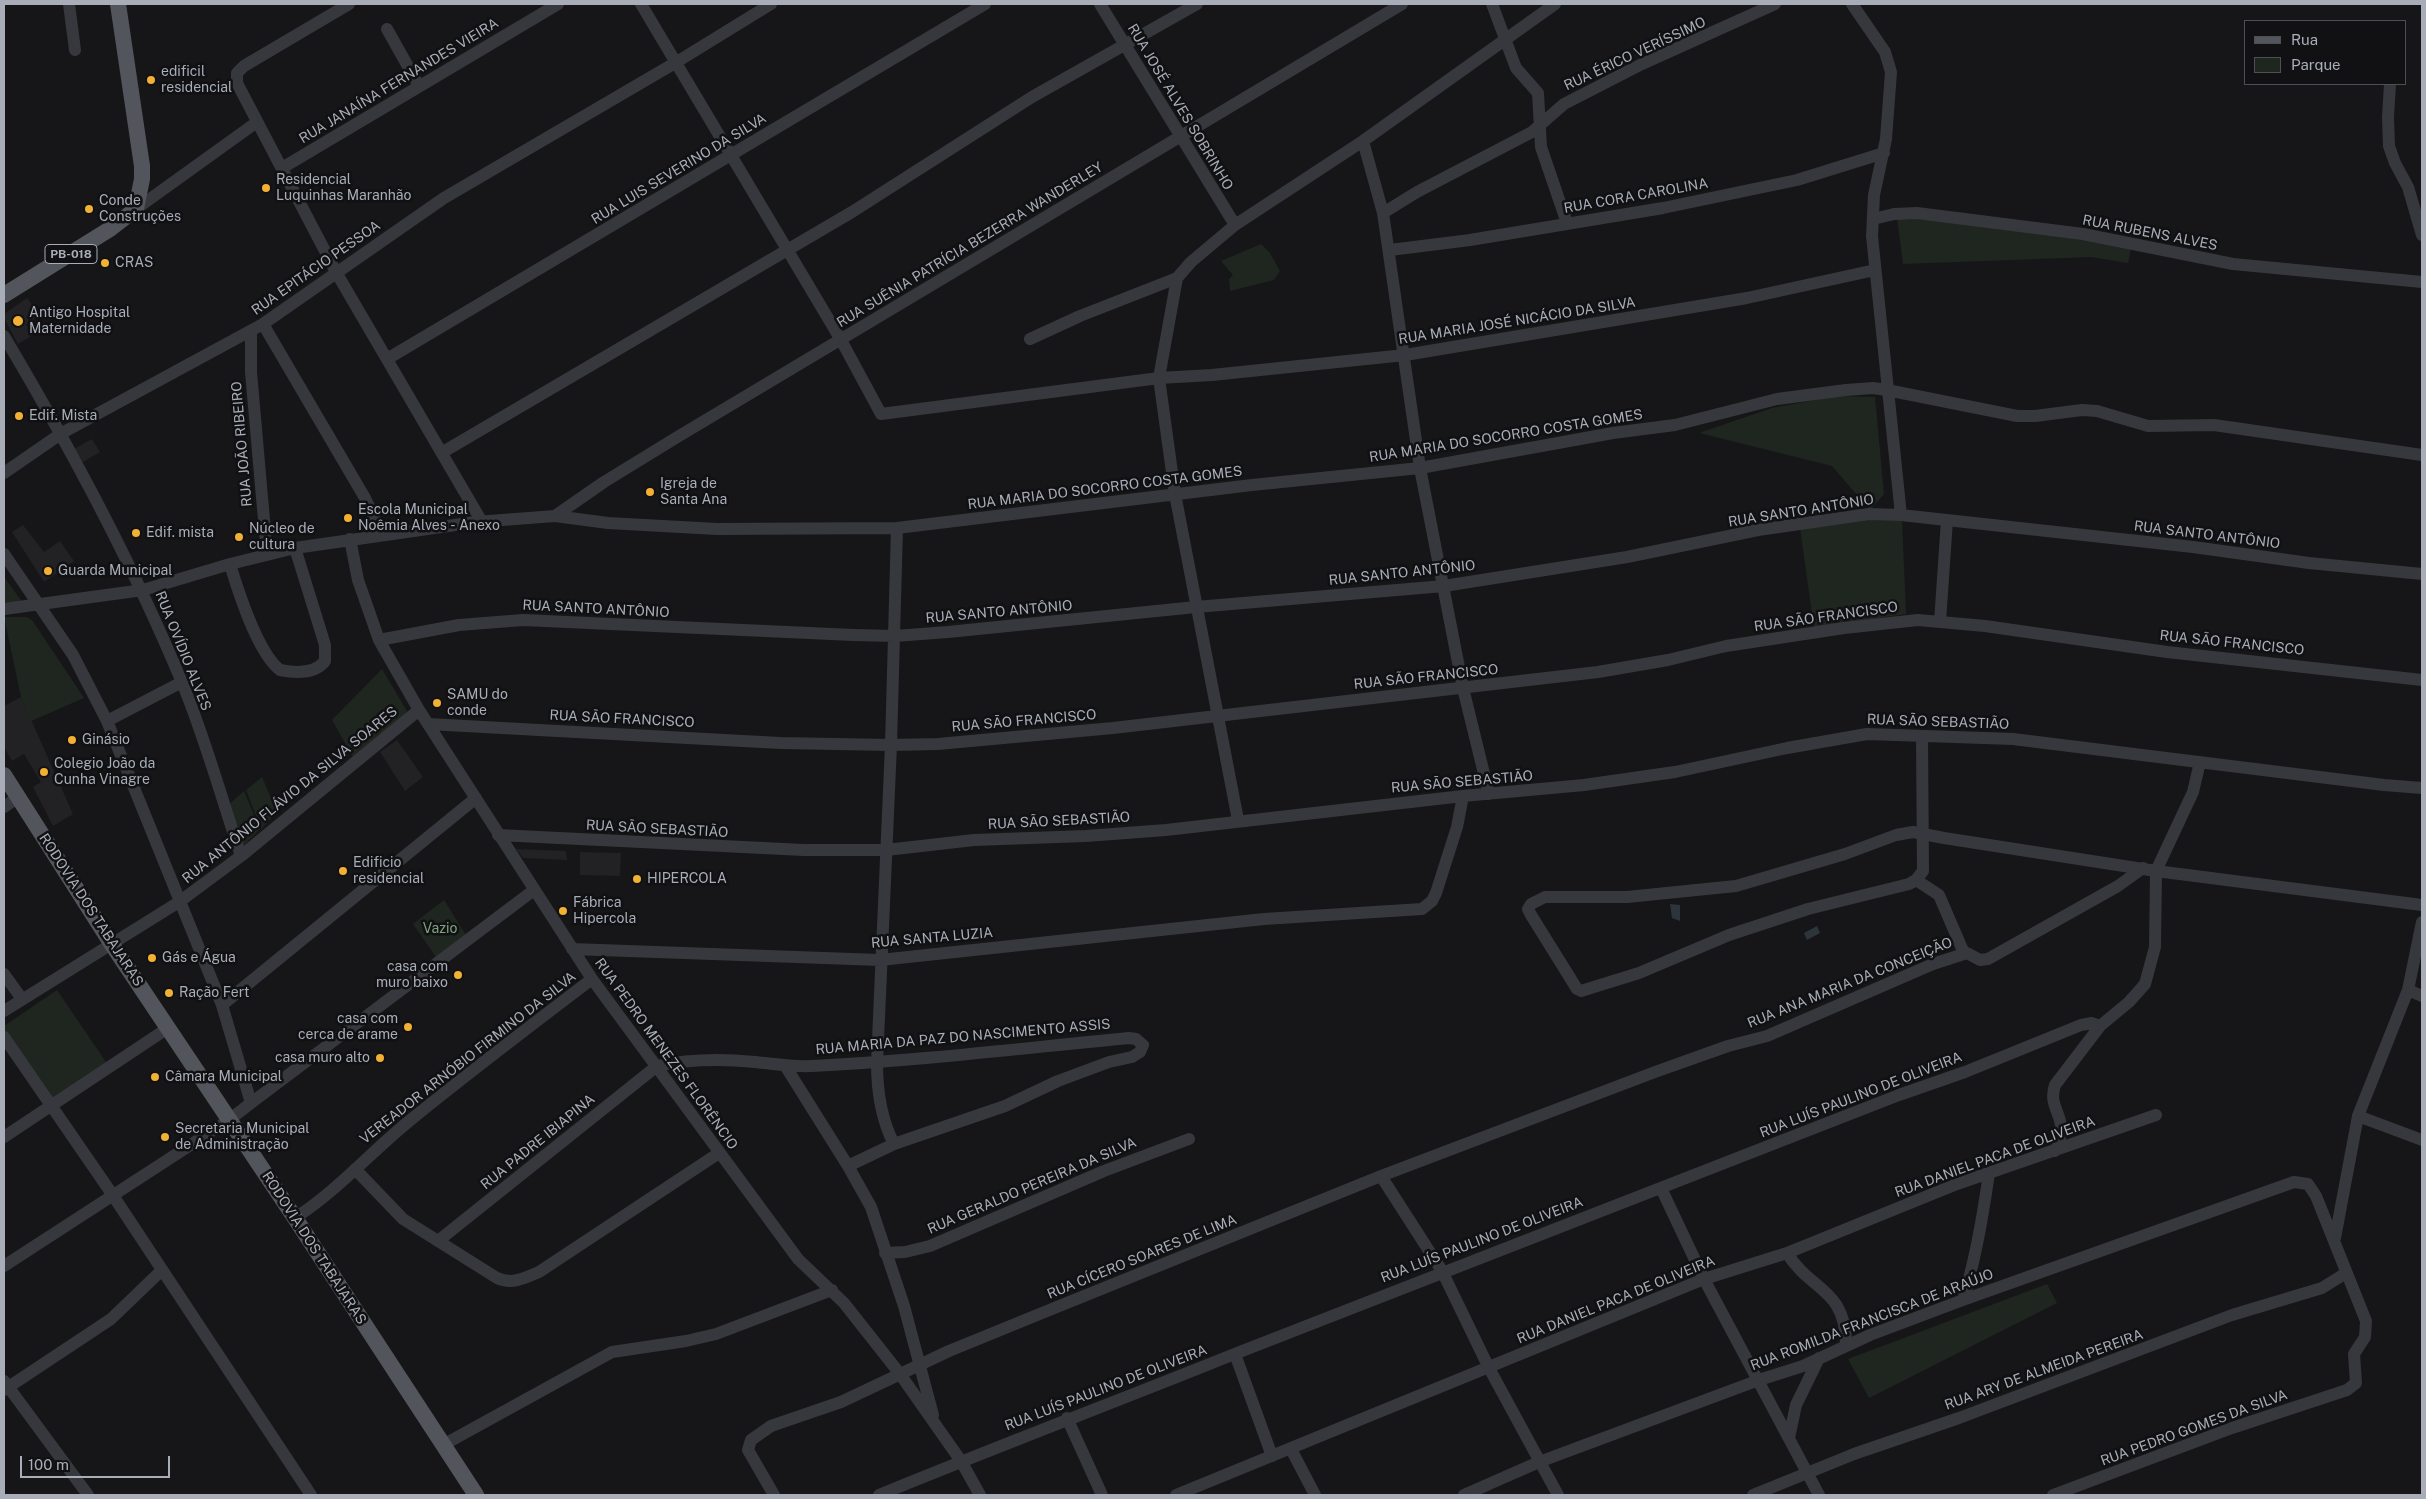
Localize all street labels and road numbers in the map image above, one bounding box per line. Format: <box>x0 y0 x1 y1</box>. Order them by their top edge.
street label: RUA ÉRICO VERÍSSIMO <box>1561 14 1709 94</box>
street label: RUA JANAÍNA FERNANDES VIEIRA <box>296 15 502 147</box>
street label: RUA JOSÉ ALVES SOBRINHO <box>1124 21 1236 193</box>
street label: RUA LUIS SEVERINO DA SILVA <box>589 110 769 228</box>
street label: RUA SUÊNIA PATRÍCIA BEZERRA WANDERLEY <box>834 159 1106 331</box>
street label: RUA CORA CAROLINA <box>1563 175 1709 217</box>
street label: RUA RUBENS ALVES <box>2081 212 2219 254</box>
street label: RUA EPITÁCIO PESSOA <box>248 217 384 319</box>
road number: PB-018 <box>45 244 97 264</box>
street label: RUA MARIA JOSÉ NICÁCIO DA SILVA <box>1397 294 1637 348</box>
street label: RUA JOÃO RIBEIRO <box>228 381 256 507</box>
street label: RUA MARIA DO SOCORRO COSTA GOMES <box>1368 406 1644 466</box>
street label: RUA MARIA DO SOCORRO COSTA GOMES <box>967 463 1243 513</box>
street label: RUA SANTO ANTÔNIO <box>1727 491 1875 531</box>
street label: RUA SANTO ANTÔNIO <box>2133 518 2281 552</box>
street label: RUA SANTO ANTÔNIO <box>1328 557 1476 589</box>
street label: RUA OVÍDIO ALVES <box>151 589 215 713</box>
street label: RUA SANTO ANTÔNIO <box>522 597 670 621</box>
street label: RUA SANTO ANTÔNIO <box>925 597 1073 627</box>
street label: RUA SÃO FRANCISCO <box>1753 599 1899 635</box>
street label: RUA SÃO FRANCISCO <box>2159 627 2305 659</box>
street label: RUA SÃO FRANCISCO <box>1353 661 1499 693</box>
street label: RUA ANTÔNIO FLÁVIO DA SILVA SOARES <box>179 703 401 887</box>
street label: RUA SÃO FRANCISCO <box>951 706 1097 736</box>
street label: RUA SÃO FRANCISCO <box>549 707 695 731</box>
street label: RUA SÃO SEBASTIÃO <box>1867 711 2009 733</box>
street label: RUA SÃO SEBASTIÃO <box>1390 767 1534 797</box>
street label: RUA SÃO SEBASTIÃO <box>987 809 1131 833</box>
street label: RUA SÃO SEBASTIÃO <box>585 817 729 841</box>
street label: RODOVIA DOS TABAJARAS <box>35 830 147 990</box>
street label: RUA SANTA LUZIA <box>870 924 994 952</box>
street label: RUA ANA MARIA DA CONCEIÇÃO <box>1745 934 1955 1032</box>
street label: RUA PEDRO MENEZES FLORÊNCIO <box>591 955 741 1153</box>
street label: VEREADOR ARNÓBIO FIRMINO DA SILVA <box>357 968 579 1148</box>
street label: RUA MARIA DA PAZ DO NASCIMENTO ASSIS <box>815 1016 1111 1058</box>
street label: RUA LUÍS PAULINO DE OLIVEIRA <box>1757 1049 1965 1141</box>
street label: RUA PADRE IBIAPINA <box>478 1091 598 1193</box>
street label: RUA DANIEL PACA DE OLIVEIRA <box>1893 1113 2097 1201</box>
street label: RUA GERALDO PEREIRA DA SILVA <box>925 1134 1139 1238</box>
street label: RODOVIA DOS TABAJARAS <box>258 1168 370 1328</box>
street label: RUA LUÍS PAULINO DE OLIVEIRA <box>1378 1194 1586 1286</box>
street label: RUA CÍCERO SOARES DE LIMA <box>1045 1211 1239 1303</box>
street label: RUA DANIEL PACA DE OLIVEIRA <box>1515 1253 1717 1347</box>
street label: RUA ROMILDA FRANCISCA DE ARAÚJO <box>1748 1266 1996 1374</box>
street label: RUA ARY DE ALMEIDA PEREIRA <box>1942 1326 2146 1414</box>
street label: RUA LUÍS PAULINO DE OLIVEIRA <box>1002 1342 1210 1434</box>
street label: RUA PEDRO GOMES DA SILVA <box>2098 1386 2290 1470</box>

